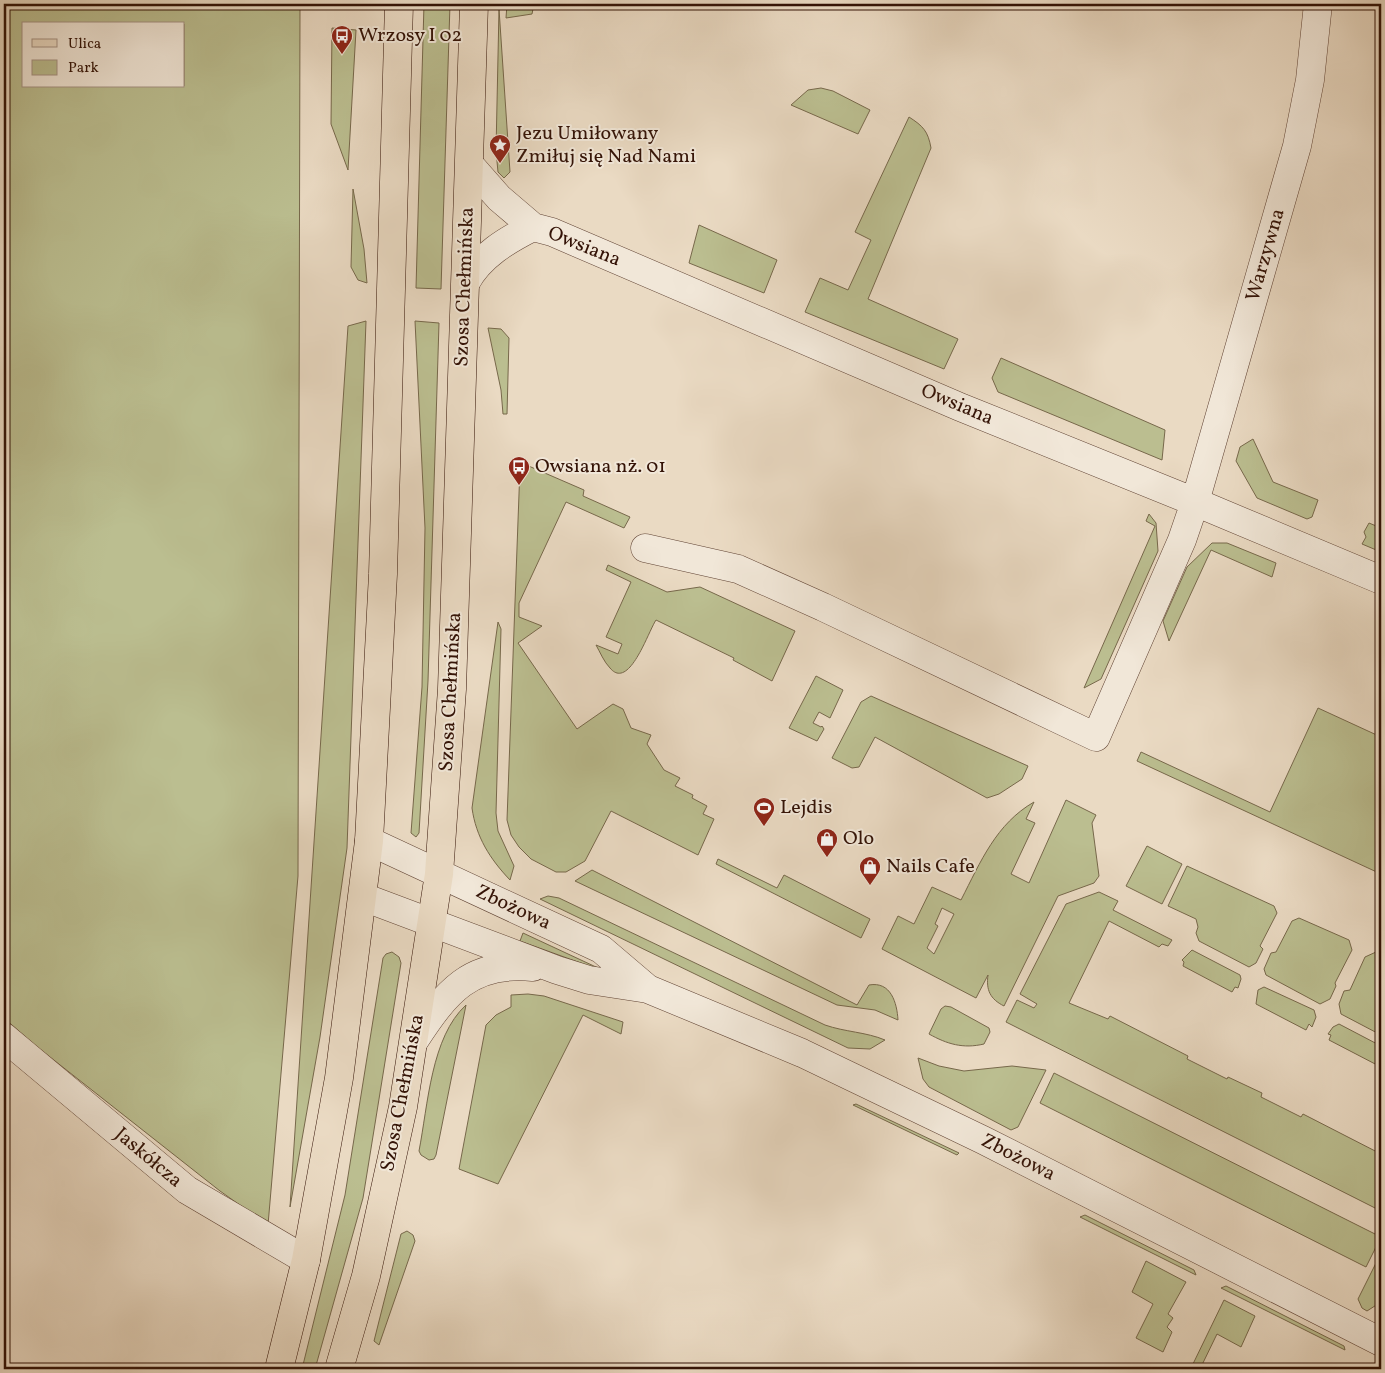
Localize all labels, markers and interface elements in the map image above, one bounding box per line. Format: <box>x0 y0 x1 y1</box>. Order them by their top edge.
legend <box>22 22 185 88</box>
place label: Wrzosy I 02 <box>358 22 462 50</box>
bus stop icon: Wrzosy I 02 <box>330 24 354 55</box>
text: Ulica <box>68 34 101 55</box>
text: Park <box>68 58 99 79</box>
place label: Jezu Umiłowany Zmiłuj się Nad Nami <box>516 120 696 171</box>
place icon: Jezu Umiłowany Zmiłuj się Nad Nami <box>488 133 512 164</box>
street label: Warzywna <box>1239 205 1293 305</box>
street label: Szosa Chełmińska <box>448 207 482 367</box>
street label: Owsiana <box>543 220 625 274</box>
street label: Owsiana <box>916 377 998 433</box>
place label: Owsiana nż. 01 <box>535 453 666 481</box>
bus stop icon: Owsiana nż. 01 <box>507 455 531 486</box>
street label: Szosa Chełmińska <box>433 611 469 772</box>
place label: Lejdis <box>780 794 832 822</box>
sports icon: Lejdis <box>752 796 776 827</box>
place label: Olo <box>843 825 874 853</box>
shop icon: Olo <box>815 827 839 858</box>
place label: Nails Cafe <box>886 853 975 881</box>
shop icon: Nails Cafe <box>858 855 882 886</box>
street label: Zbożowa <box>471 878 555 938</box>
street label: Szosa Chełmińska <box>374 1012 432 1174</box>
street label: Jaskółcza <box>108 1121 188 1195</box>
street label: Zbożowa <box>976 1127 1060 1189</box>

